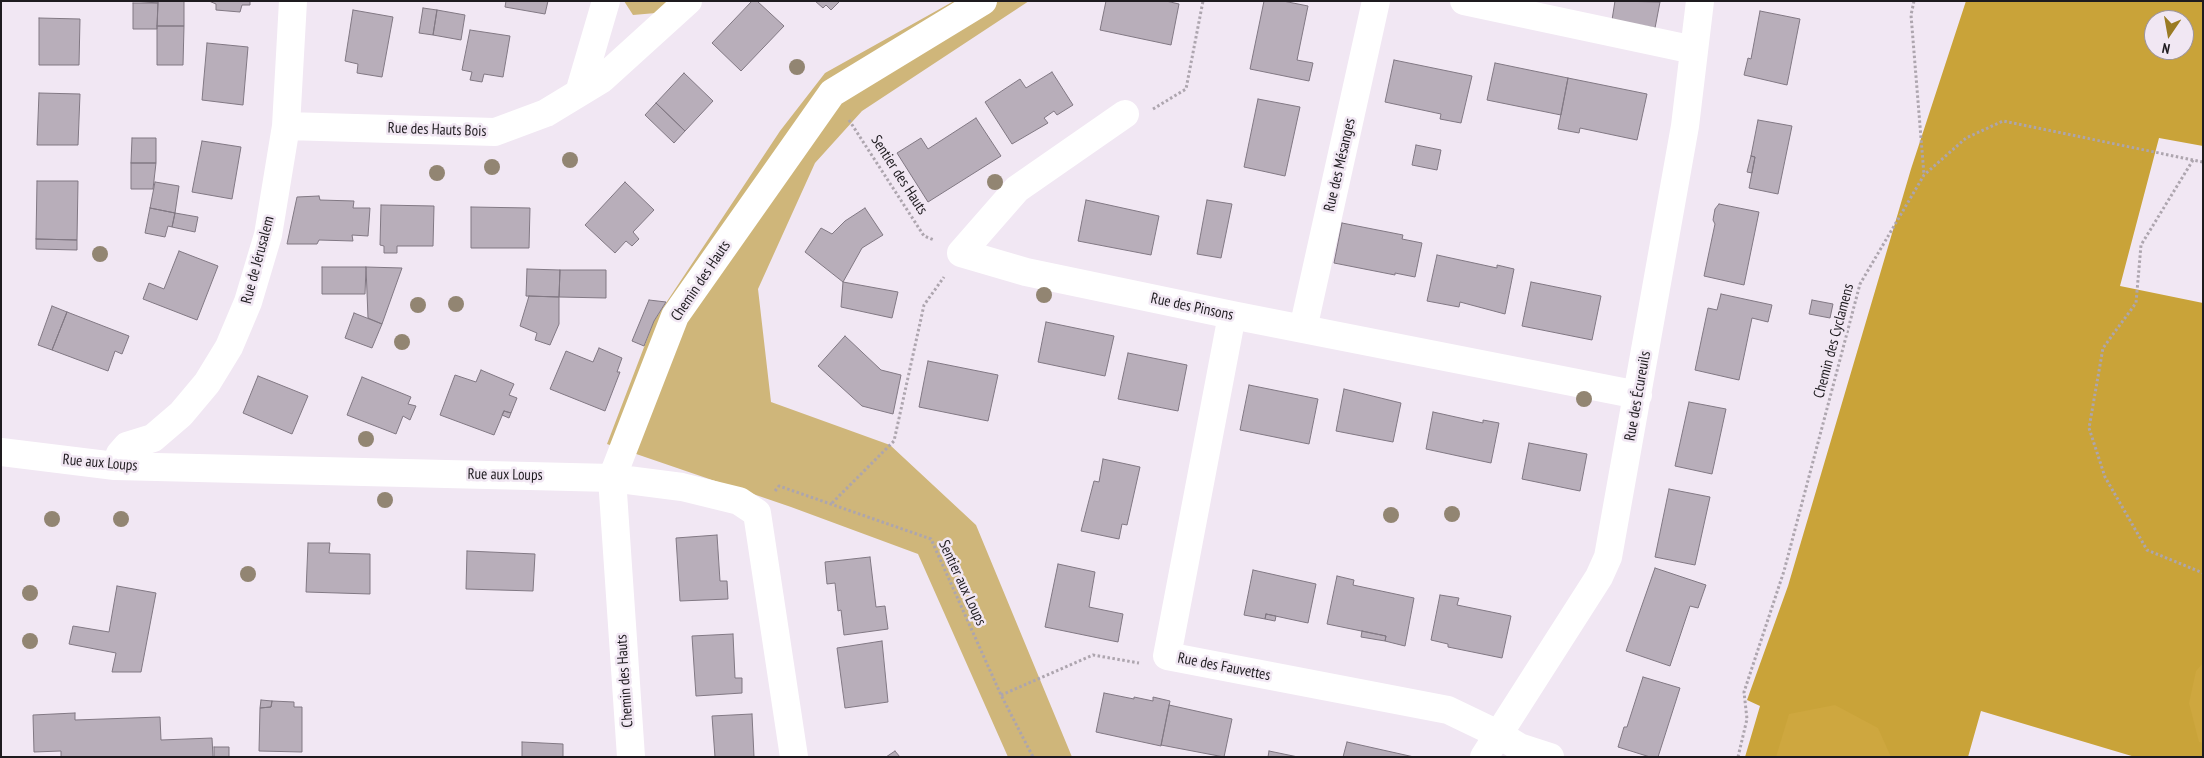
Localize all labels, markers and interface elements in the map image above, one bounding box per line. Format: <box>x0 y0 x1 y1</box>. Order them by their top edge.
north arrow <box>2144 10 2194 60</box>
text: N <box>2161 39 2172 58</box>
street label: Rue des Mésanges <box>1321 117 1359 213</box>
street label: Rue des Hauts Bois <box>387 119 487 141</box>
street label: Sentier des Hauts <box>867 132 931 218</box>
street label: Rue de Jérusalem <box>238 214 278 306</box>
street label: Chemin des Hauts <box>667 237 735 325</box>
street label: Chemin des Cyclamens <box>1810 282 1858 400</box>
street label: Rue des Pinsons <box>1149 289 1235 325</box>
street label: Rue des Écureuils <box>1621 350 1655 442</box>
street label: Rue aux Loups <box>62 451 138 475</box>
street label: Rue aux Loups <box>467 465 543 485</box>
street label: Sentier aux Loups <box>934 537 990 629</box>
street label: Chemin des Hauts <box>613 634 637 728</box>
street label: Rue des Fauvettes <box>1176 649 1272 685</box>

